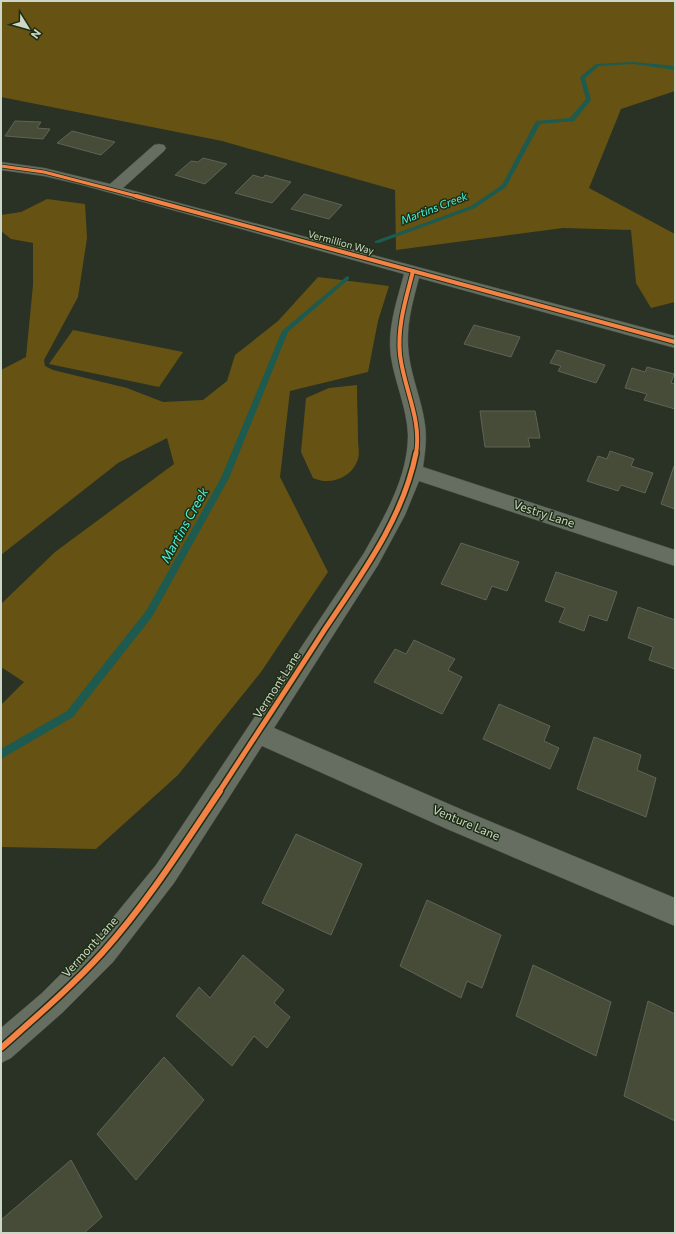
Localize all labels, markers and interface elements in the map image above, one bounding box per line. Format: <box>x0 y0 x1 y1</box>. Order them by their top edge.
north arrow <box>8 8 48 48</box>
text: N <box>29 27 44 42</box>
water label: Martins Creek <box>399 188 470 226</box>
street label: Vermillion Way <box>307 227 375 257</box>
water label: Martins Creek <box>157 484 212 565</box>
street label: Vestry Lane <box>512 497 577 530</box>
street label: Vermont Lane <box>249 649 303 720</box>
street label: Venture Lane <box>431 802 502 843</box>
street label: Vermont Lane <box>58 913 120 979</box>

